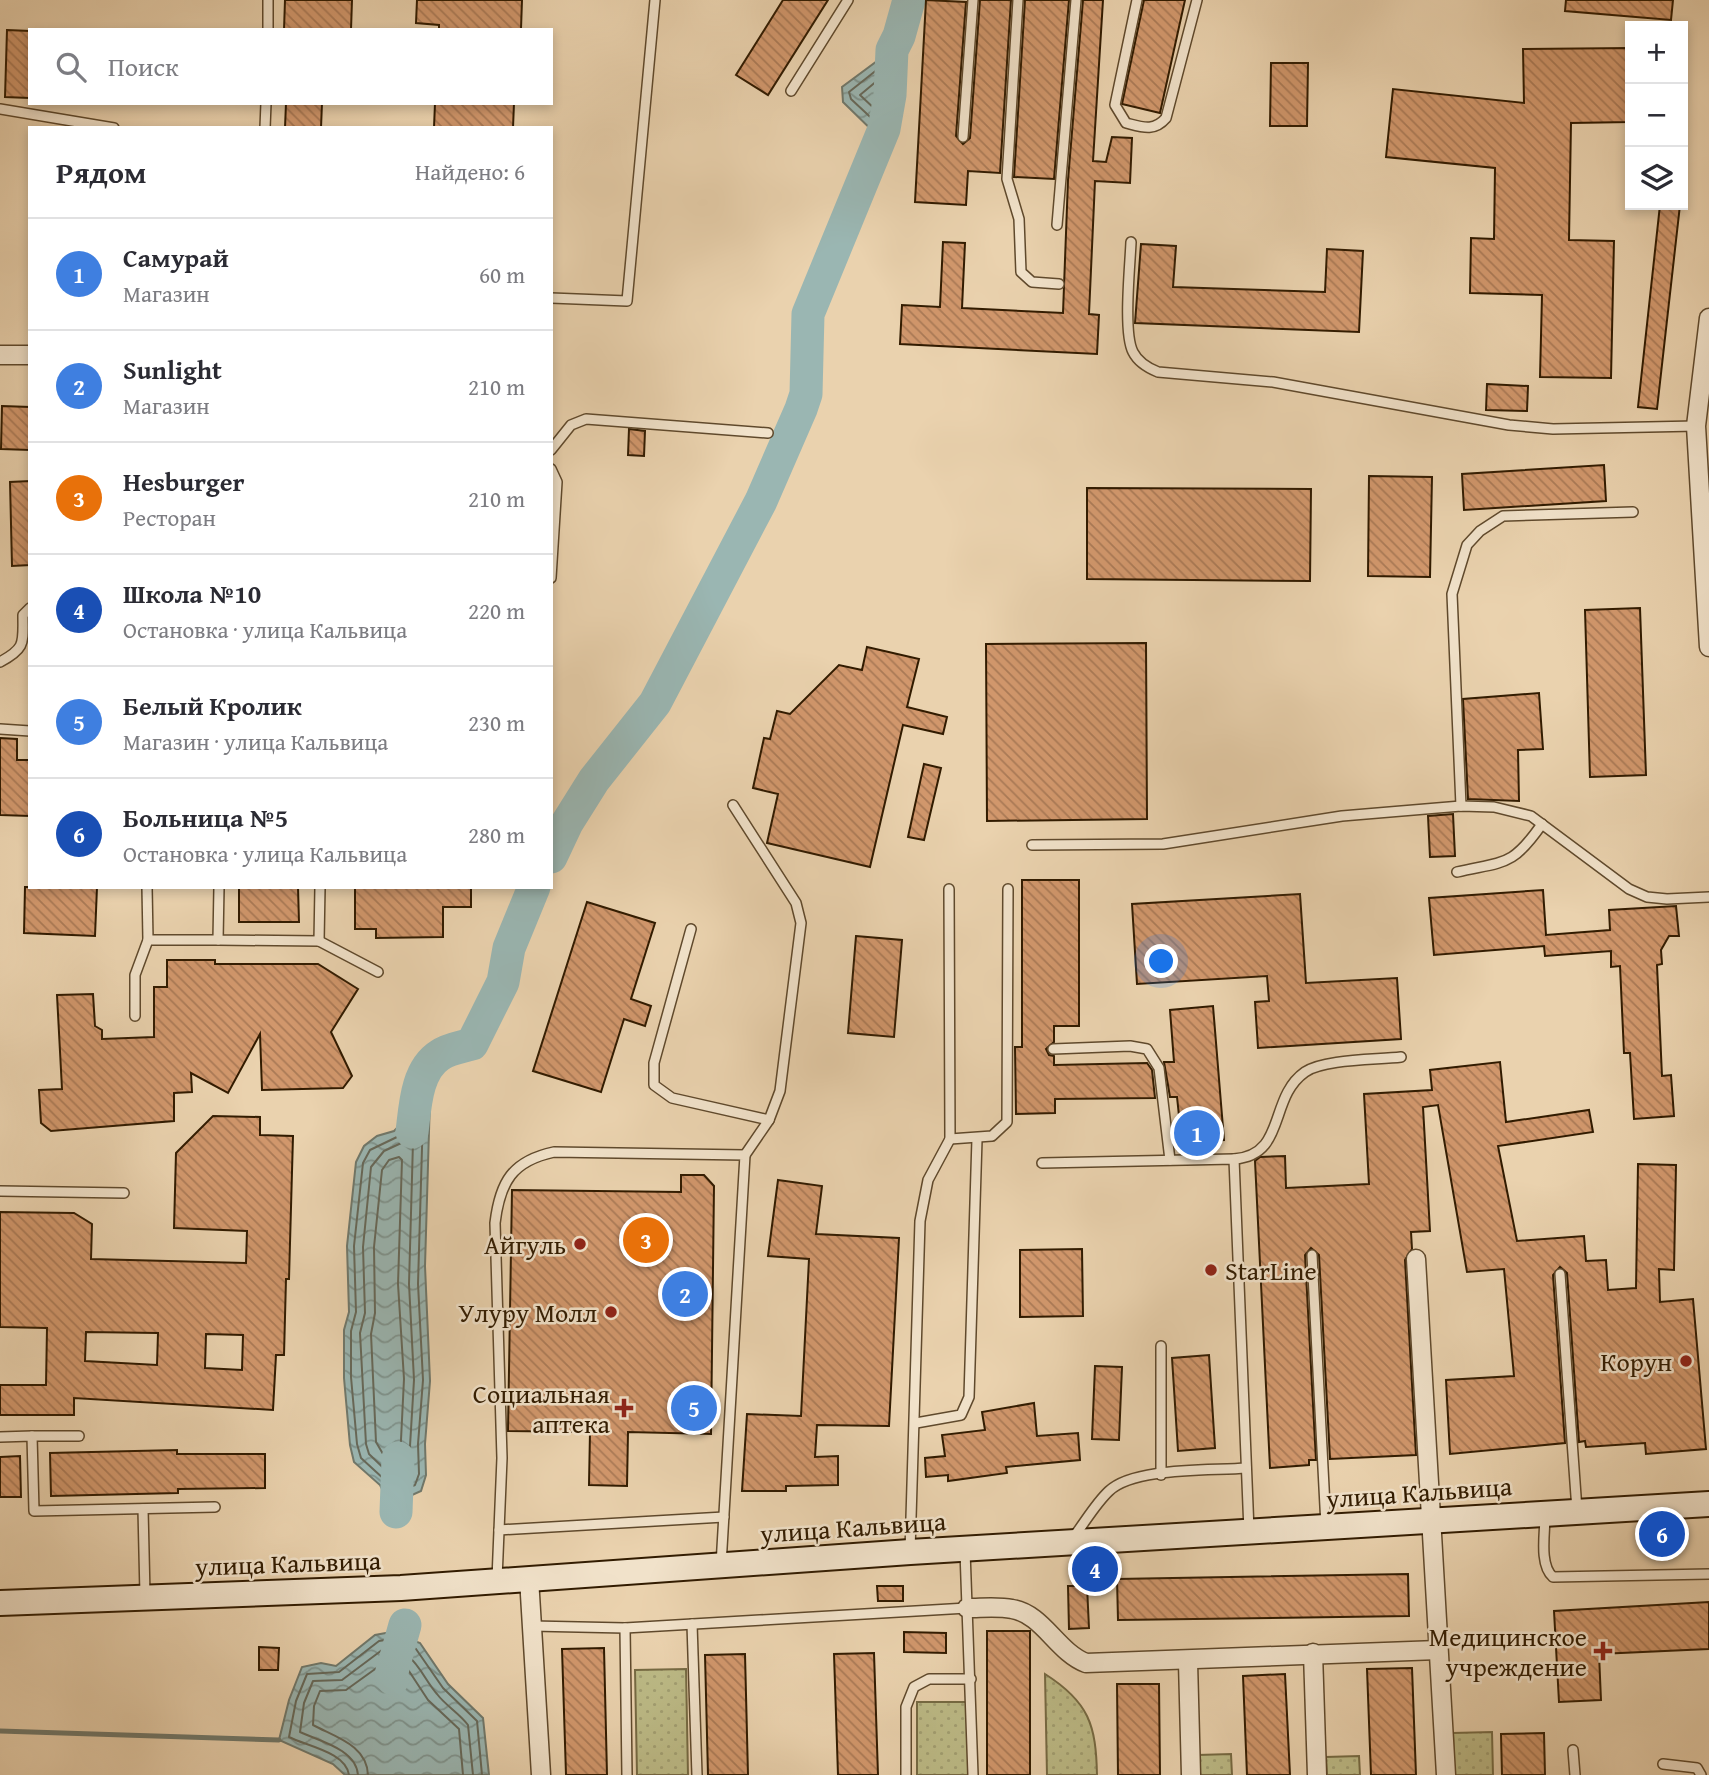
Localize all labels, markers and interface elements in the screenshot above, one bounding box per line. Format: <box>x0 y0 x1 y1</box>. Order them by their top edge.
map controls <box>1625 21 1688 210</box>
button: + <box>1625 21 1688 84</box>
search box <box>28 28 553 105</box>
text: Поиск <box>108 47 179 86</box>
icon: search <box>52 48 90 86</box>
button: − <box>1625 84 1688 147</box>
button: layers <box>1625 147 1688 210</box>
text: Рядом <box>56 150 147 194</box>
text: Найдено: 6 <box>415 155 525 188</box>
text: Самурай <box>123 238 229 277</box>
text: 1 <box>73 258 85 291</box>
text: 60 m <box>479 258 525 291</box>
text: Магазин <box>123 277 210 310</box>
text: Sunlight <box>123 350 222 389</box>
text: 2 <box>73 370 85 403</box>
text: 210 m <box>468 370 525 403</box>
text: Магазин <box>123 389 210 422</box>
text: Hesburger <box>123 462 244 501</box>
text: 3 <box>73 482 85 515</box>
text: 210 m <box>468 482 525 515</box>
text: Ресторан <box>123 501 216 534</box>
text: Школа №10 <box>123 574 261 613</box>
text: 4 <box>73 594 85 627</box>
text: 220 m <box>468 594 525 627</box>
text: Остановка · улица Кальвица <box>123 613 407 646</box>
text: Белый Кролик <box>123 686 302 725</box>
text: 5 <box>73 706 85 739</box>
text: 230 m <box>468 706 525 739</box>
text: Магазин · улица Кальвица <box>123 725 388 758</box>
text: Больница №5 <box>123 798 288 837</box>
text: 6 <box>73 818 85 851</box>
text: 280 m <box>468 818 525 851</box>
text: Остановка · улица Кальвица <box>123 837 407 870</box>
your location <box>1144 944 1178 978</box>
pin: 1 <box>1174 1107 1220 1159</box>
pin: 3 <box>623 1214 669 1266</box>
place label: Айгуль <box>484 1225 566 1264</box>
marker: Айгуль <box>572 1236 588 1252</box>
place label: StarLine <box>1225 1251 1317 1290</box>
marker: StarLine <box>1203 1262 1219 1278</box>
pin: 2 <box>662 1268 708 1320</box>
place label: Улуру Молл <box>458 1293 597 1332</box>
marker: Улуру Молл <box>603 1304 619 1320</box>
place label: Корун <box>1600 1342 1672 1381</box>
marker: Корун <box>1678 1353 1694 1369</box>
place label: Социальная аптека <box>473 1374 611 1443</box>
pin: 5 <box>671 1382 717 1434</box>
marker: Социальная аптека <box>616 1400 632 1416</box>
street label: улица Кальвица <box>1324 1466 1514 1518</box>
street label: улица Кальвица <box>758 1501 948 1553</box>
pin: 6 <box>1639 1508 1685 1560</box>
street label: улица Кальвица <box>193 1540 382 1586</box>
pin: 4 <box>1072 1543 1118 1595</box>
place label: Медицинское учреждение <box>1429 1617 1587 1686</box>
marker: Медицинское учреждение <box>1593 1641 1613 1661</box>

